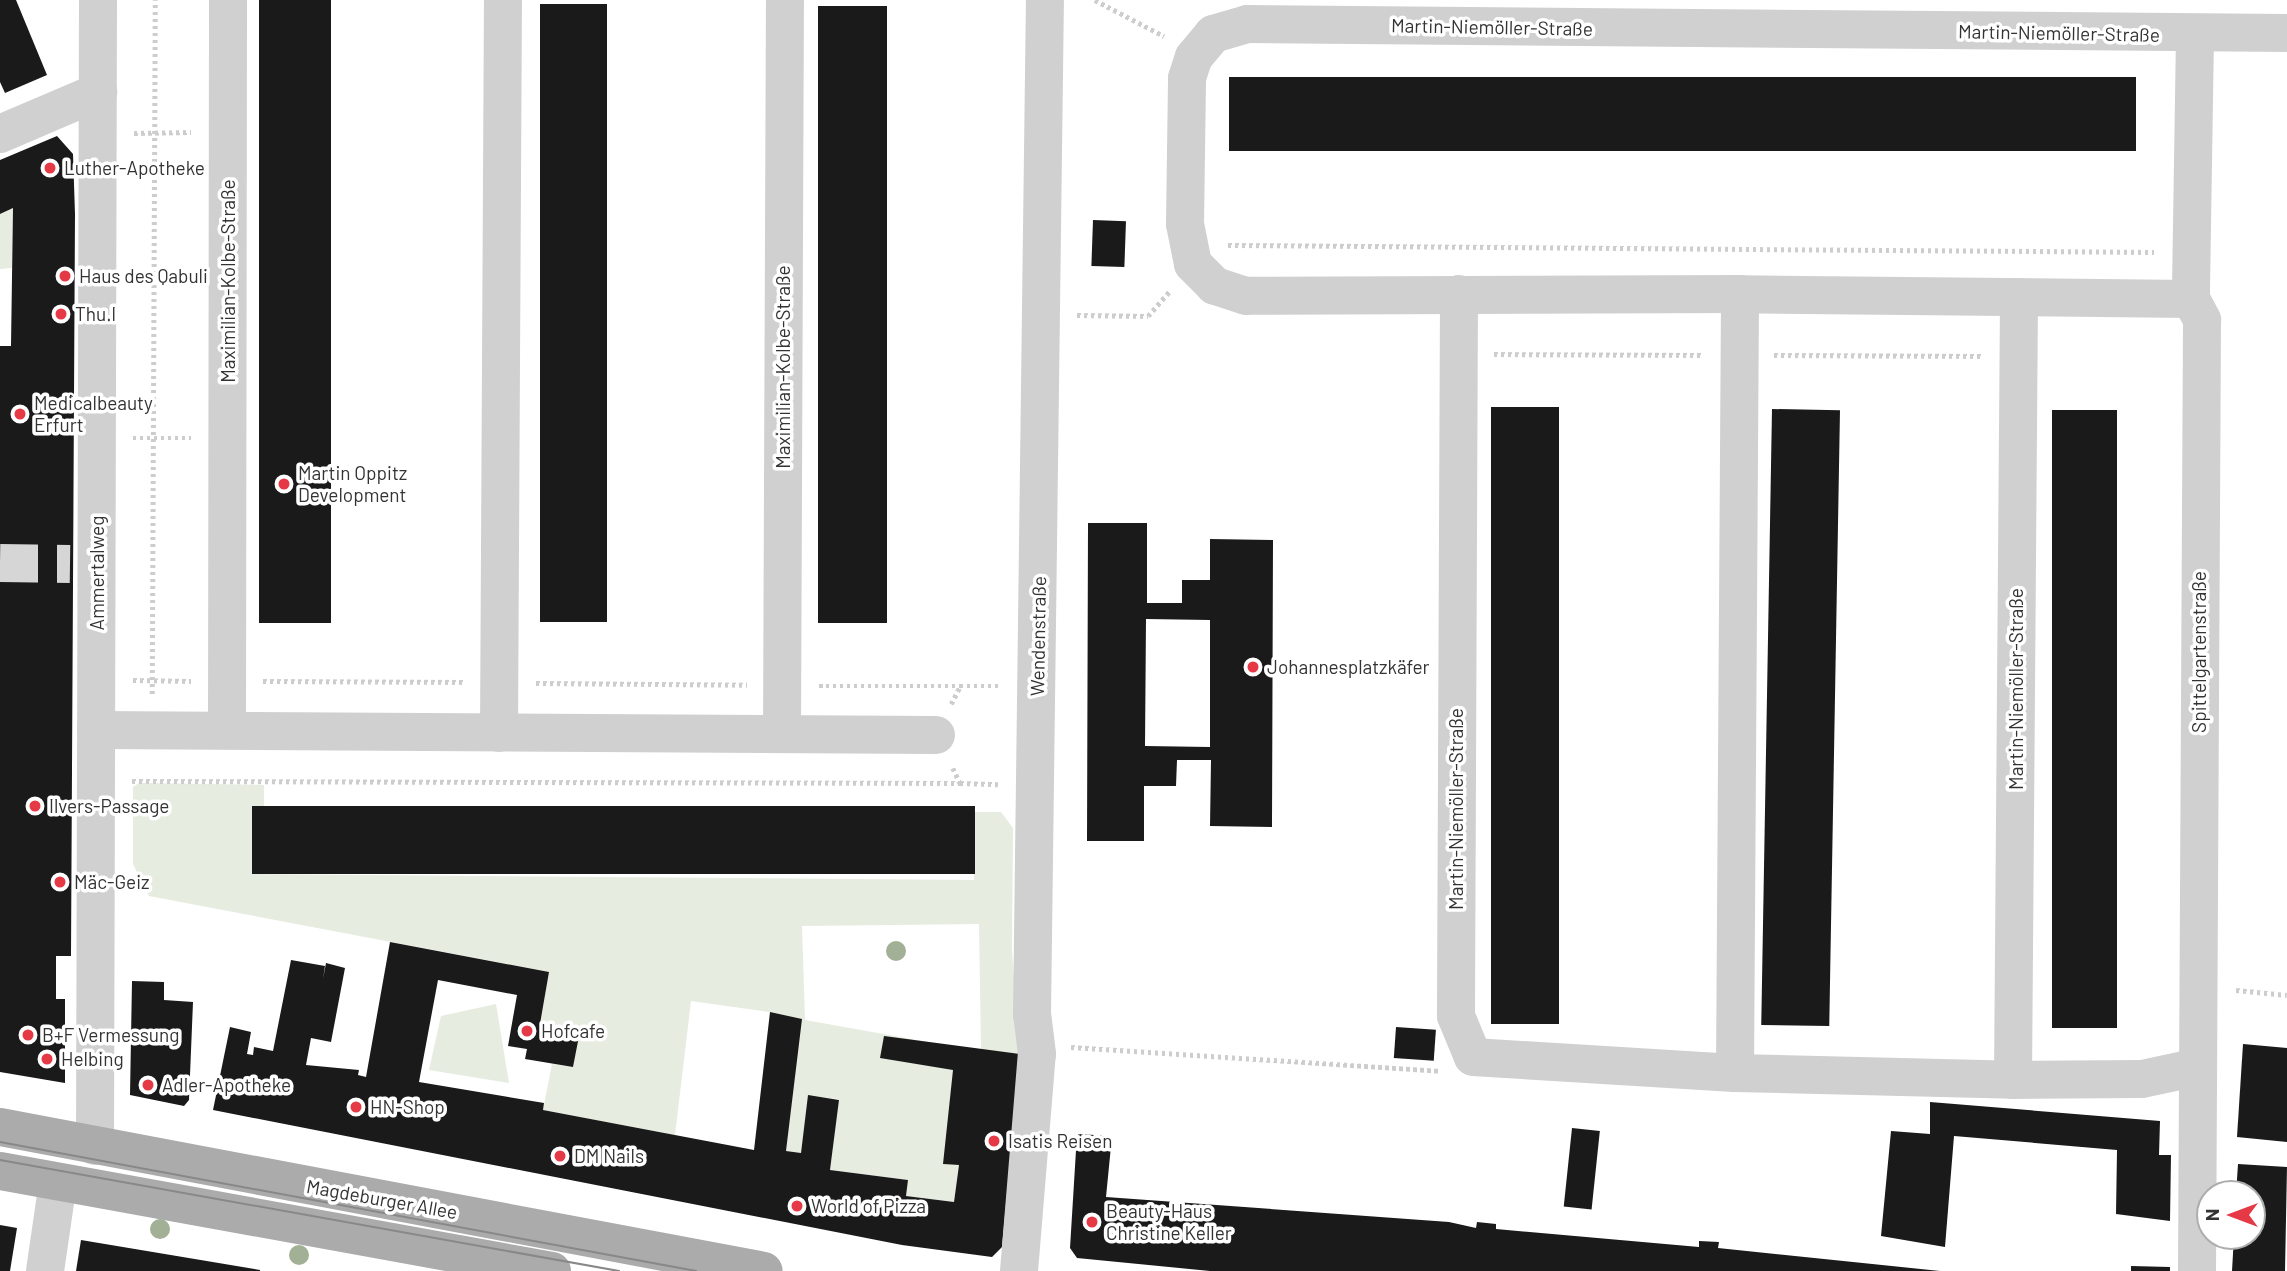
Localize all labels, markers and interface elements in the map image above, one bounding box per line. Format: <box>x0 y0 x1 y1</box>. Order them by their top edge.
street label: Martin-Niemöller-Straße <box>1391 14 1593 40</box>
street label: Martin-Niemöller-Straße <box>1958 20 2160 46</box>
place label: Luther-Apotheke <box>64 157 205 179</box>
marker: Luther-Apotheke <box>42 160 58 176</box>
street label: Maximilian-Kolbe-Straße <box>217 179 239 383</box>
place label: Haus des Qabuli <box>79 265 208 287</box>
street label: Maximilian-Kolbe-Straße <box>772 265 794 469</box>
marker: Haus des Qabuli <box>57 268 73 284</box>
place label: Thu.l <box>75 303 116 325</box>
marker: Thu.l <box>53 306 69 322</box>
place label: Medicalbeauty Erfurt <box>34 392 153 436</box>
marker: Medicalbeauty Erfurt <box>12 406 28 422</box>
place label: Martin Oppitz Development <box>298 462 407 506</box>
marker: Martin Oppitz Development <box>276 476 292 492</box>
street label: Ammertalweg <box>86 516 108 630</box>
street label: Spittelgartenstraße <box>2188 571 2210 733</box>
street label: Wendenstraße <box>1026 576 1050 696</box>
street label: Martin-Niemöller-Straße <box>2005 588 2027 790</box>
place label: Johannesplatzkäfer <box>1267 656 1430 678</box>
marker: Johannesplatzkäfer <box>1245 659 1261 675</box>
street label: Martin-Niemöller-Straße <box>1445 708 1467 910</box>
place label: Ilvers-Passage <box>49 795 169 817</box>
marker: Ilvers-Passage <box>27 798 43 814</box>
place label: Mäc-Geiz <box>74 871 150 893</box>
marker: Mäc-Geiz <box>52 874 68 890</box>
place label: Hofcafe <box>541 1020 605 1042</box>
marker: Hofcafe <box>519 1023 535 1039</box>
place label: B+F Vermessung <box>42 1024 179 1046</box>
marker: B+F Vermessung <box>20 1027 36 1043</box>
place label: Helbing <box>61 1048 124 1070</box>
marker: Helbing <box>39 1051 55 1067</box>
place label: Adler-Apotheke <box>162 1074 291 1096</box>
marker: Adler-Apotheke <box>140 1077 156 1093</box>
place label: HN-Shop <box>370 1096 445 1118</box>
marker: HN-Shop <box>348 1099 364 1115</box>
place label: Isatis Reisen <box>1008 1130 1112 1152</box>
marker: Isatis Reisen <box>986 1133 1002 1149</box>
place label: DM Nails <box>574 1145 644 1167</box>
marker: DM Nails <box>552 1148 568 1164</box>
street label: Magdeburger Allee <box>305 1175 459 1223</box>
north arrow <box>2196 1180 2266 1250</box>
place label: World of Pizza <box>811 1195 926 1217</box>
marker: World of Pizza <box>789 1198 805 1214</box>
place label: Beauty-Haus Christine Keller <box>1106 1200 1232 1244</box>
text: N <box>2200 1209 2223 1221</box>
marker: Beauty-Haus Christine Keller <box>1084 1214 1100 1230</box>

